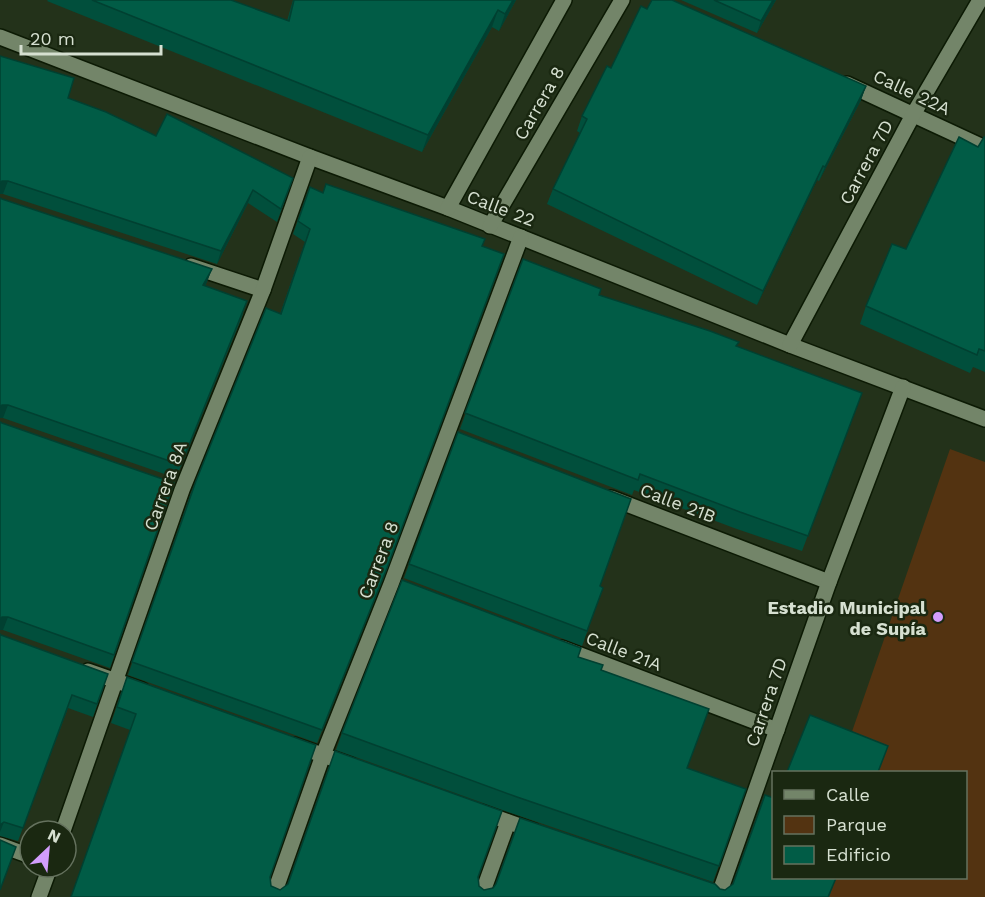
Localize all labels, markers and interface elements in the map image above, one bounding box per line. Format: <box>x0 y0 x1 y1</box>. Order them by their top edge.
scale bar <box>21 18 160 56</box>
text: 20 m <box>30 28 75 49</box>
street label: Carrera 8 <box>510 62 568 144</box>
street label: Calle 22A <box>870 65 954 119</box>
street label: Carrera 7D <box>835 116 897 208</box>
street label: Calle 22 <box>464 185 538 231</box>
street label: Carrera 8A <box>139 438 191 533</box>
street label: Calle 21B <box>637 479 719 527</box>
street label: Carrera 8 <box>354 518 402 602</box>
place label: Estadio Municipal de Supía <box>767 597 927 639</box>
marker: Estadio Municipal de Supía <box>931 610 945 624</box>
street label: Calle 21A <box>583 627 665 675</box>
street label: Carrera 7D <box>741 655 791 749</box>
legend <box>772 771 967 879</box>
text: Calle <box>826 784 870 805</box>
text: Parque <box>826 814 887 835</box>
north arrow <box>18 819 78 879</box>
text: N <box>45 825 64 847</box>
text: Edificio <box>826 844 891 865</box>

